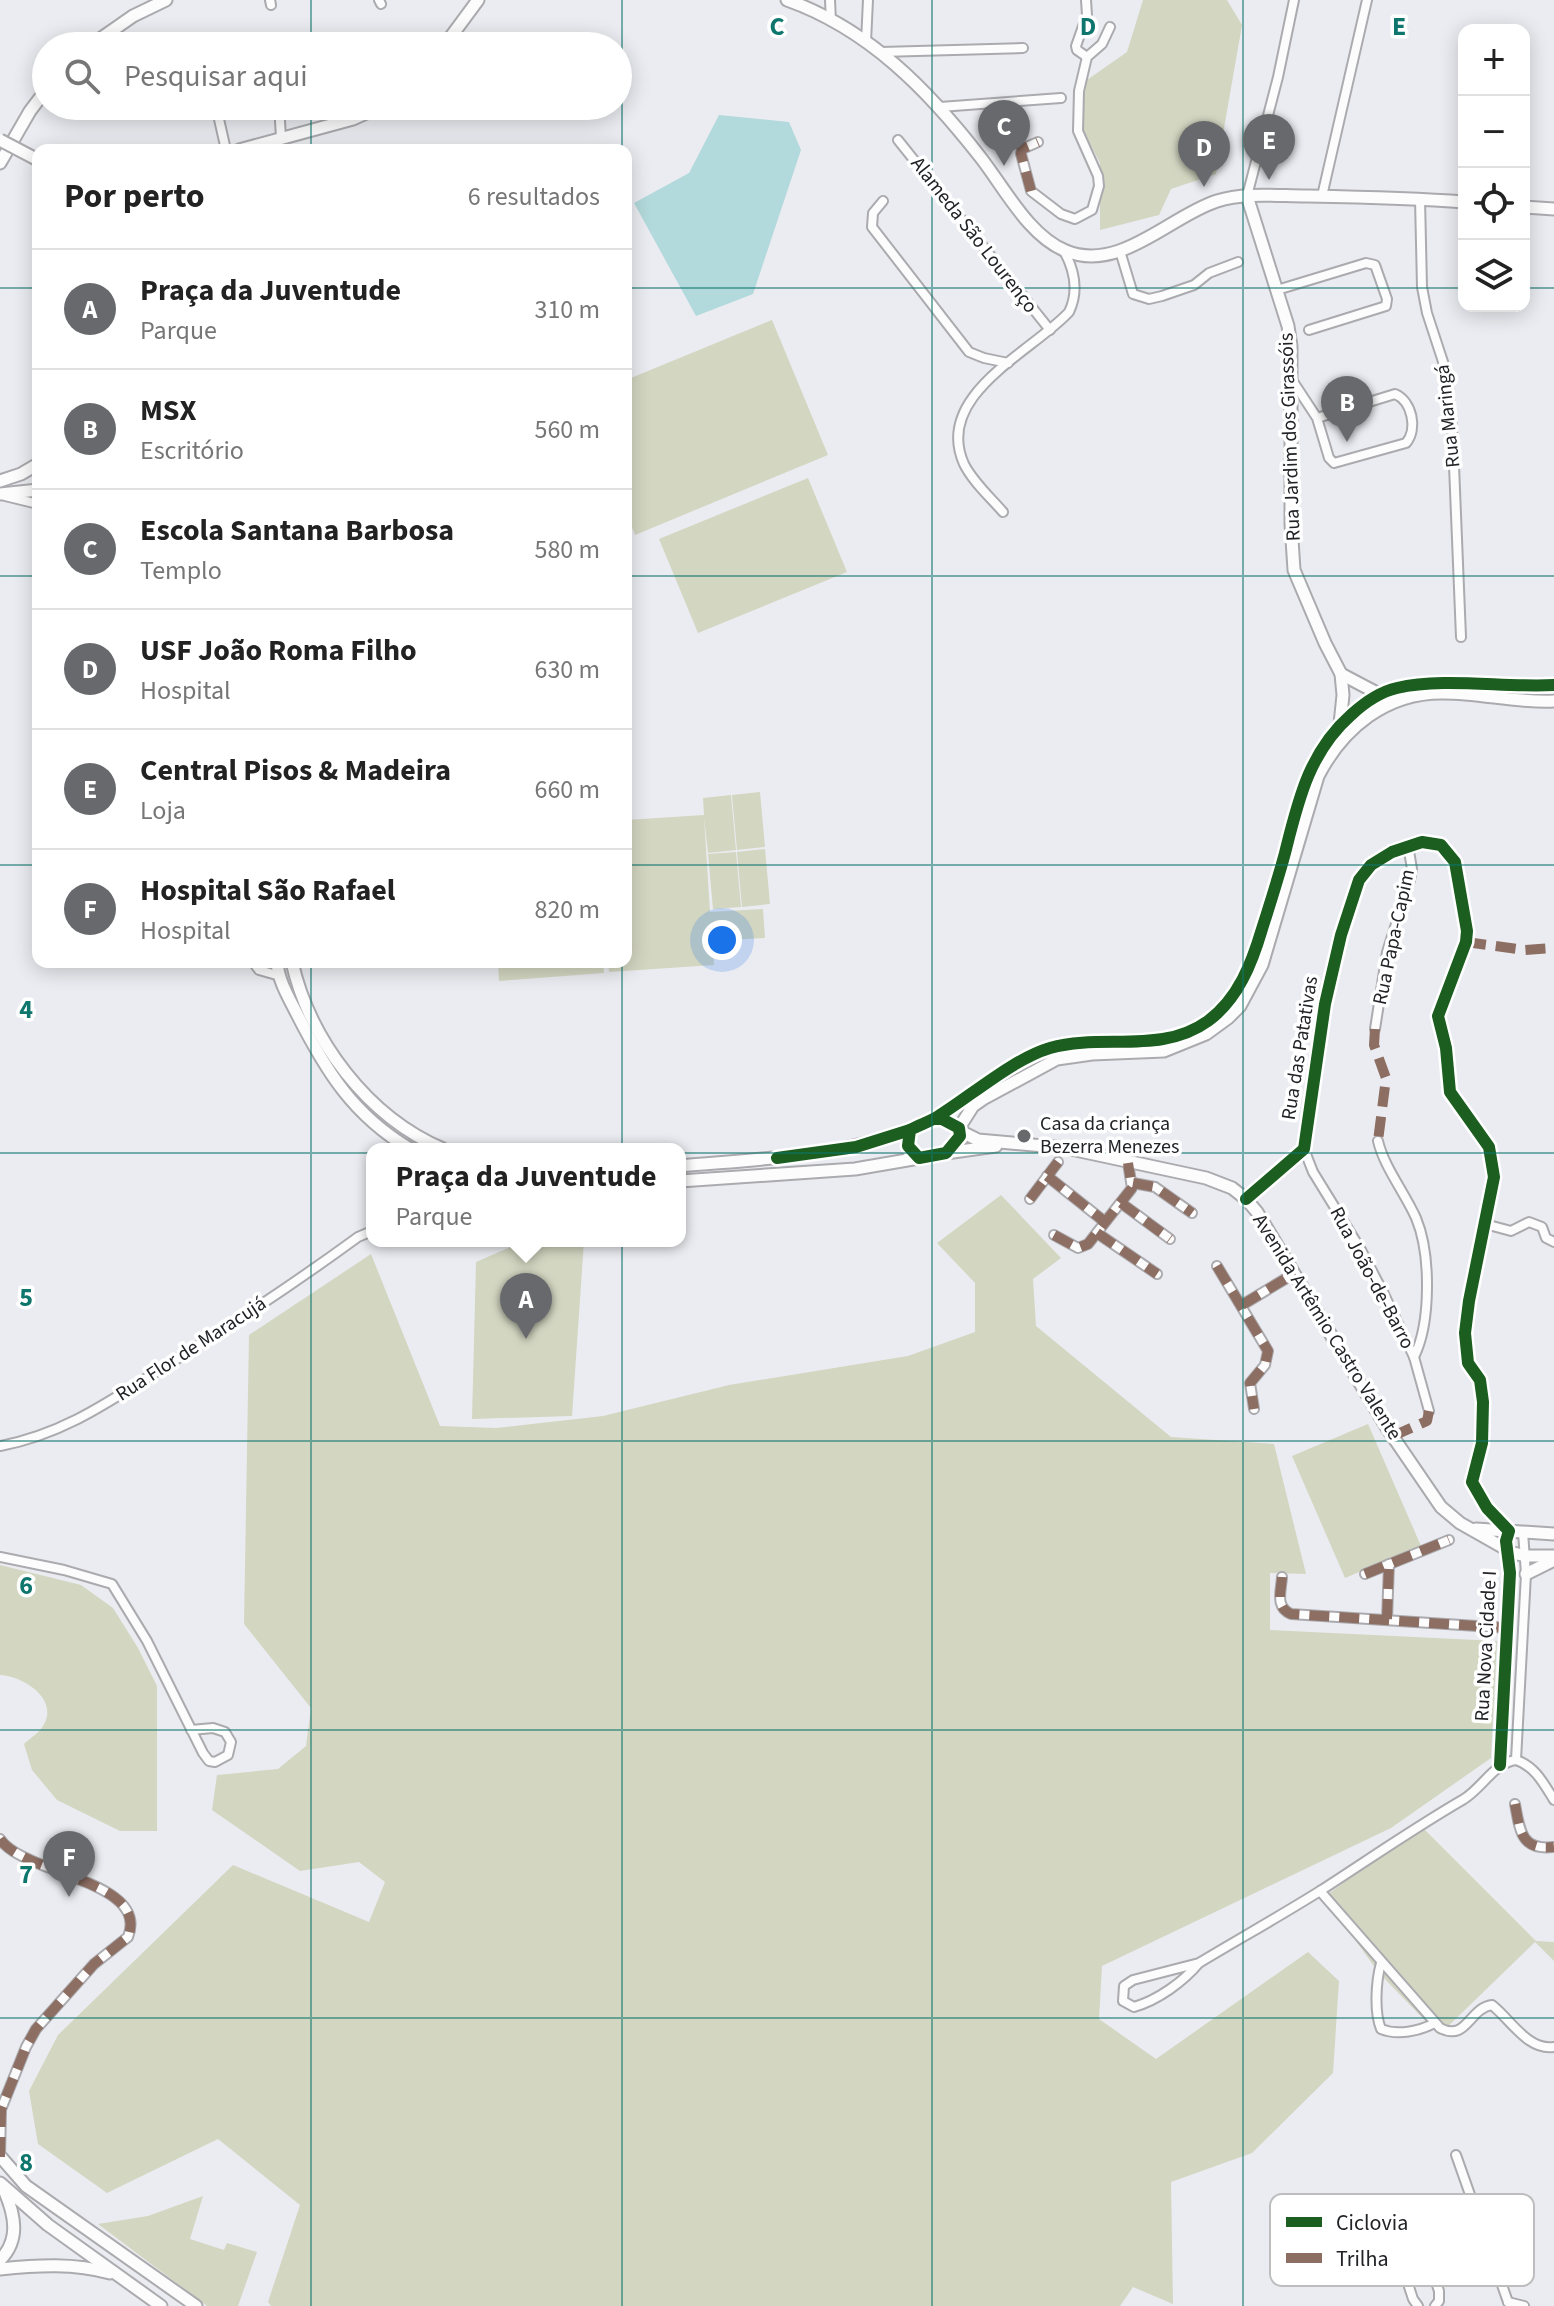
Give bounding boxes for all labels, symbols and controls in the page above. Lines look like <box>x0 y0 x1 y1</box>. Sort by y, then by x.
text: C <box>769 8 785 45</box>
text: D <box>1080 8 1096 45</box>
text: E <box>1392 8 1406 45</box>
map controls <box>1458 24 1530 312</box>
button: + <box>1458 24 1530 96</box>
search box <box>32 32 632 120</box>
icon: search <box>60 54 104 98</box>
text: Pesquisar aqui <box>124 55 308 98</box>
button: − <box>1458 96 1530 168</box>
pin: C <box>978 100 1030 166</box>
pin: E <box>1243 114 1295 180</box>
pin: D <box>1178 121 1230 187</box>
street label: Alameda São Lourenço <box>904 151 1044 319</box>
button: locate <box>1458 168 1530 240</box>
text: Por perto <box>64 172 205 221</box>
text: 6 resultados <box>468 178 600 215</box>
button: layers <box>1458 240 1530 312</box>
text: Praça da Juventude <box>140 269 401 312</box>
text: A <box>83 291 97 328</box>
text: 310 m <box>534 291 600 328</box>
text: Parque <box>140 312 217 349</box>
street label: Rua Jardim dos Girassóis <box>1272 332 1308 542</box>
street label: Rua Maringá <box>1429 363 1467 469</box>
pin: B <box>1321 376 1373 442</box>
text: MSX <box>140 389 197 432</box>
text: B <box>82 411 98 448</box>
text: 560 m <box>534 411 600 448</box>
text: Escritório <box>140 432 244 469</box>
text: Escola Santana Barbosa <box>140 509 454 552</box>
text: C <box>82 531 98 568</box>
text: 580 m <box>534 531 600 568</box>
text: Templo <box>140 552 222 589</box>
text: USF João Roma Filho <box>140 629 417 672</box>
text: D <box>82 651 98 688</box>
text: 630 m <box>534 651 600 688</box>
text: Hospital <box>140 672 231 709</box>
text: Central Pisos & Madeira <box>140 749 451 792</box>
text: E <box>83 771 97 808</box>
text: 660 m <box>534 771 600 808</box>
text: Loja <box>140 792 186 829</box>
street label: Rua Papa-Capim <box>1366 867 1422 1007</box>
text: Hospital São Rafael <box>140 869 395 912</box>
text: F <box>83 891 97 928</box>
text: 820 m <box>534 891 600 928</box>
text: Hospital <box>140 912 231 949</box>
your location <box>702 920 742 960</box>
street label: Rua das Patativas <box>1275 974 1325 1122</box>
text: 4 <box>19 991 33 1028</box>
place label: Casa da criança Bezerra Menezes <box>1040 1110 1179 1161</box>
marker: Casa da criança Bezerra Menezes <box>1015 1127 1033 1145</box>
popup <box>366 1143 686 1247</box>
text: Praça da Juventude <box>395 1155 657 1198</box>
text: Parque <box>395 1198 472 1235</box>
street label: Rua João-de-Barro <box>1323 1202 1421 1354</box>
street label: Avenida Artêmio Castro Valente <box>1246 1209 1408 1445</box>
pin: A <box>500 1273 552 1339</box>
text: 5 <box>19 1279 33 1316</box>
street label: Rua Flor de Maracujá <box>110 1290 272 1408</box>
text: 6 <box>19 1567 33 1604</box>
street label: Rua Nova Cidade I <box>1468 1570 1504 1722</box>
pin: F <box>43 1831 95 1897</box>
text: 7 <box>19 1856 33 1893</box>
text: 8 <box>19 2144 33 2181</box>
legend <box>1270 2194 1534 2286</box>
text: Ciclovia <box>1336 2207 1408 2239</box>
text: Trilha <box>1336 2243 1389 2275</box>

